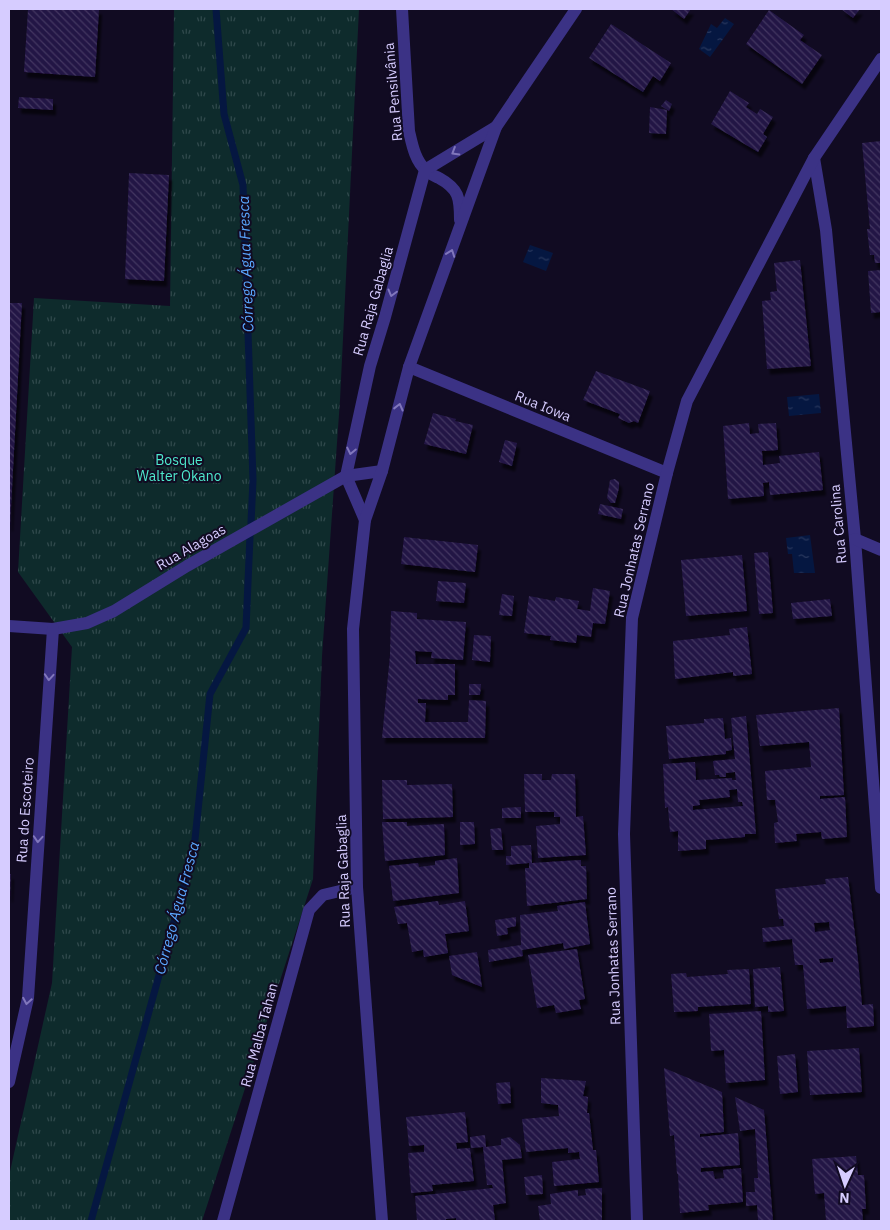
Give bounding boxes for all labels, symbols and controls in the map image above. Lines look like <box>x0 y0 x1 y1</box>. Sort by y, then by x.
street label: Rua Pensilvânia <box>380 42 406 142</box>
one-way arrow <box>451 146 460 155</box>
water label: Córrego Água Fresca <box>234 195 257 333</box>
street label: Rua Raja Gabaglia <box>349 244 397 358</box>
one-way arrow <box>445 249 455 258</box>
one-way arrow <box>387 289 397 297</box>
street label: Rua Iowa <box>512 387 574 426</box>
one-way arrow <box>393 403 403 411</box>
one-way arrow <box>346 446 357 455</box>
park label: Bosque Walter Okano <box>136 451 222 485</box>
street label: Rua Jonhatas Serrano <box>610 481 658 619</box>
street label: Rua Carolina <box>826 483 850 564</box>
street label: Rua Alagoas <box>153 520 229 574</box>
one-way arrow <box>44 673 55 681</box>
street label: Rua do Escoteiro <box>12 756 38 863</box>
street label: Rua Raja Gabaglia <box>332 814 354 928</box>
one-way arrow <box>33 836 44 844</box>
water label: Córrego Água Fresca <box>150 839 203 976</box>
street label: Rua Jonhatas Serrano <box>602 887 624 1025</box>
street label: Rua Malba Tahan <box>236 981 282 1089</box>
one-way arrow <box>22 997 32 1006</box>
north arrow <box>820 1160 870 1210</box>
text: N <box>839 1189 850 1207</box>

